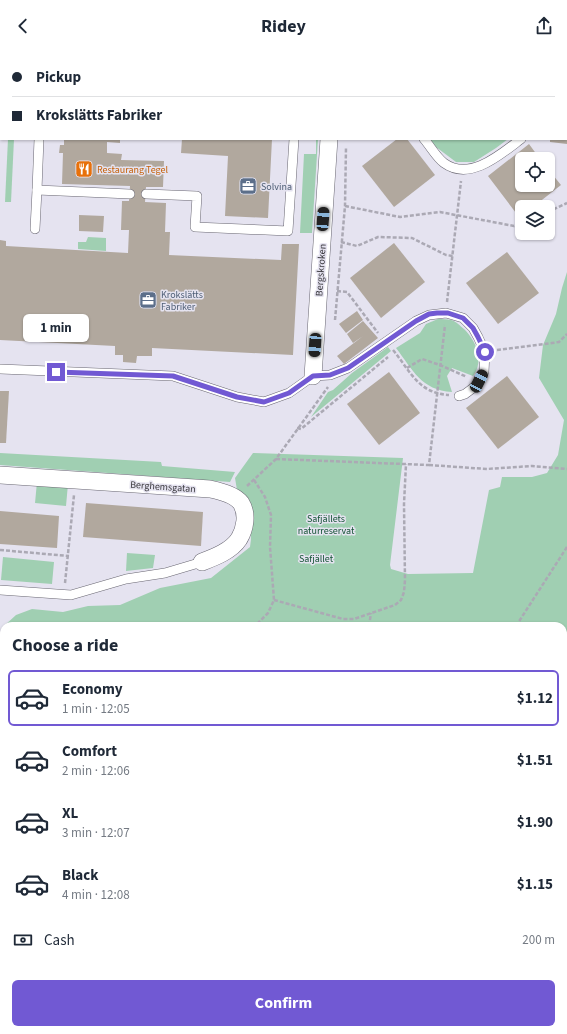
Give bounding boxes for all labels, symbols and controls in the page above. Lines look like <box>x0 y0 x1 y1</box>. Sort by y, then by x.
text: Ridey <box>261 14 306 39</box>
icon: back <box>12 15 34 37</box>
icon: share <box>533 15 555 37</box>
text: Pickup <box>36 67 81 88</box>
text: Krokslätts Fabriker <box>36 105 162 126</box>
map controls <box>515 152 555 240</box>
button: locate <box>515 152 555 192</box>
restaurant icon: Restaurang Tegel <box>74 159 94 179</box>
place label: Restaurang Tegel <box>97 163 168 177</box>
office icon: Solvina <box>238 176 258 196</box>
place label: Solvina <box>261 180 292 194</box>
button: layers <box>515 200 555 240</box>
car <box>316 207 330 231</box>
street label: Bergskroken <box>312 243 330 297</box>
place label: Krokslätts Fabriker <box>161 288 203 314</box>
office icon: Krokslätts Fabriker <box>138 290 158 310</box>
callout: 1 min <box>23 314 89 342</box>
text: 1 min <box>40 319 72 337</box>
car <box>308 333 322 357</box>
route start <box>476 343 494 361</box>
route end <box>47 363 65 381</box>
car <box>468 368 490 394</box>
street label: Berghemsgatan <box>130 478 196 496</box>
park label: Safjällets naturreservat <box>298 512 355 538</box>
park label: Safjället <box>299 552 334 566</box>
text: Choose a ride <box>12 633 118 658</box>
text: Economy <box>62 679 123 700</box>
icon: car <box>14 680 50 716</box>
text: $1.12 <box>517 688 553 709</box>
text: 1 min · 12:05 <box>62 700 130 718</box>
text: Comfort <box>62 741 117 762</box>
icon: car <box>14 742 50 778</box>
text: $1.51 <box>517 750 553 771</box>
text: 2 min · 12:06 <box>62 762 130 780</box>
text: XL <box>62 803 78 824</box>
icon: car <box>14 804 50 840</box>
text: $1.90 <box>517 812 553 833</box>
text: 3 min · 12:07 <box>62 824 130 842</box>
text: Black <box>62 865 99 886</box>
icon: car <box>14 866 50 902</box>
text: $1.15 <box>517 874 553 895</box>
text: 4 min · 12:08 <box>62 886 130 904</box>
icon: cash <box>12 929 34 951</box>
text: Cash <box>44 930 75 951</box>
text: 200 m <box>522 931 555 949</box>
button: Confirm <box>12 980 555 1026</box>

